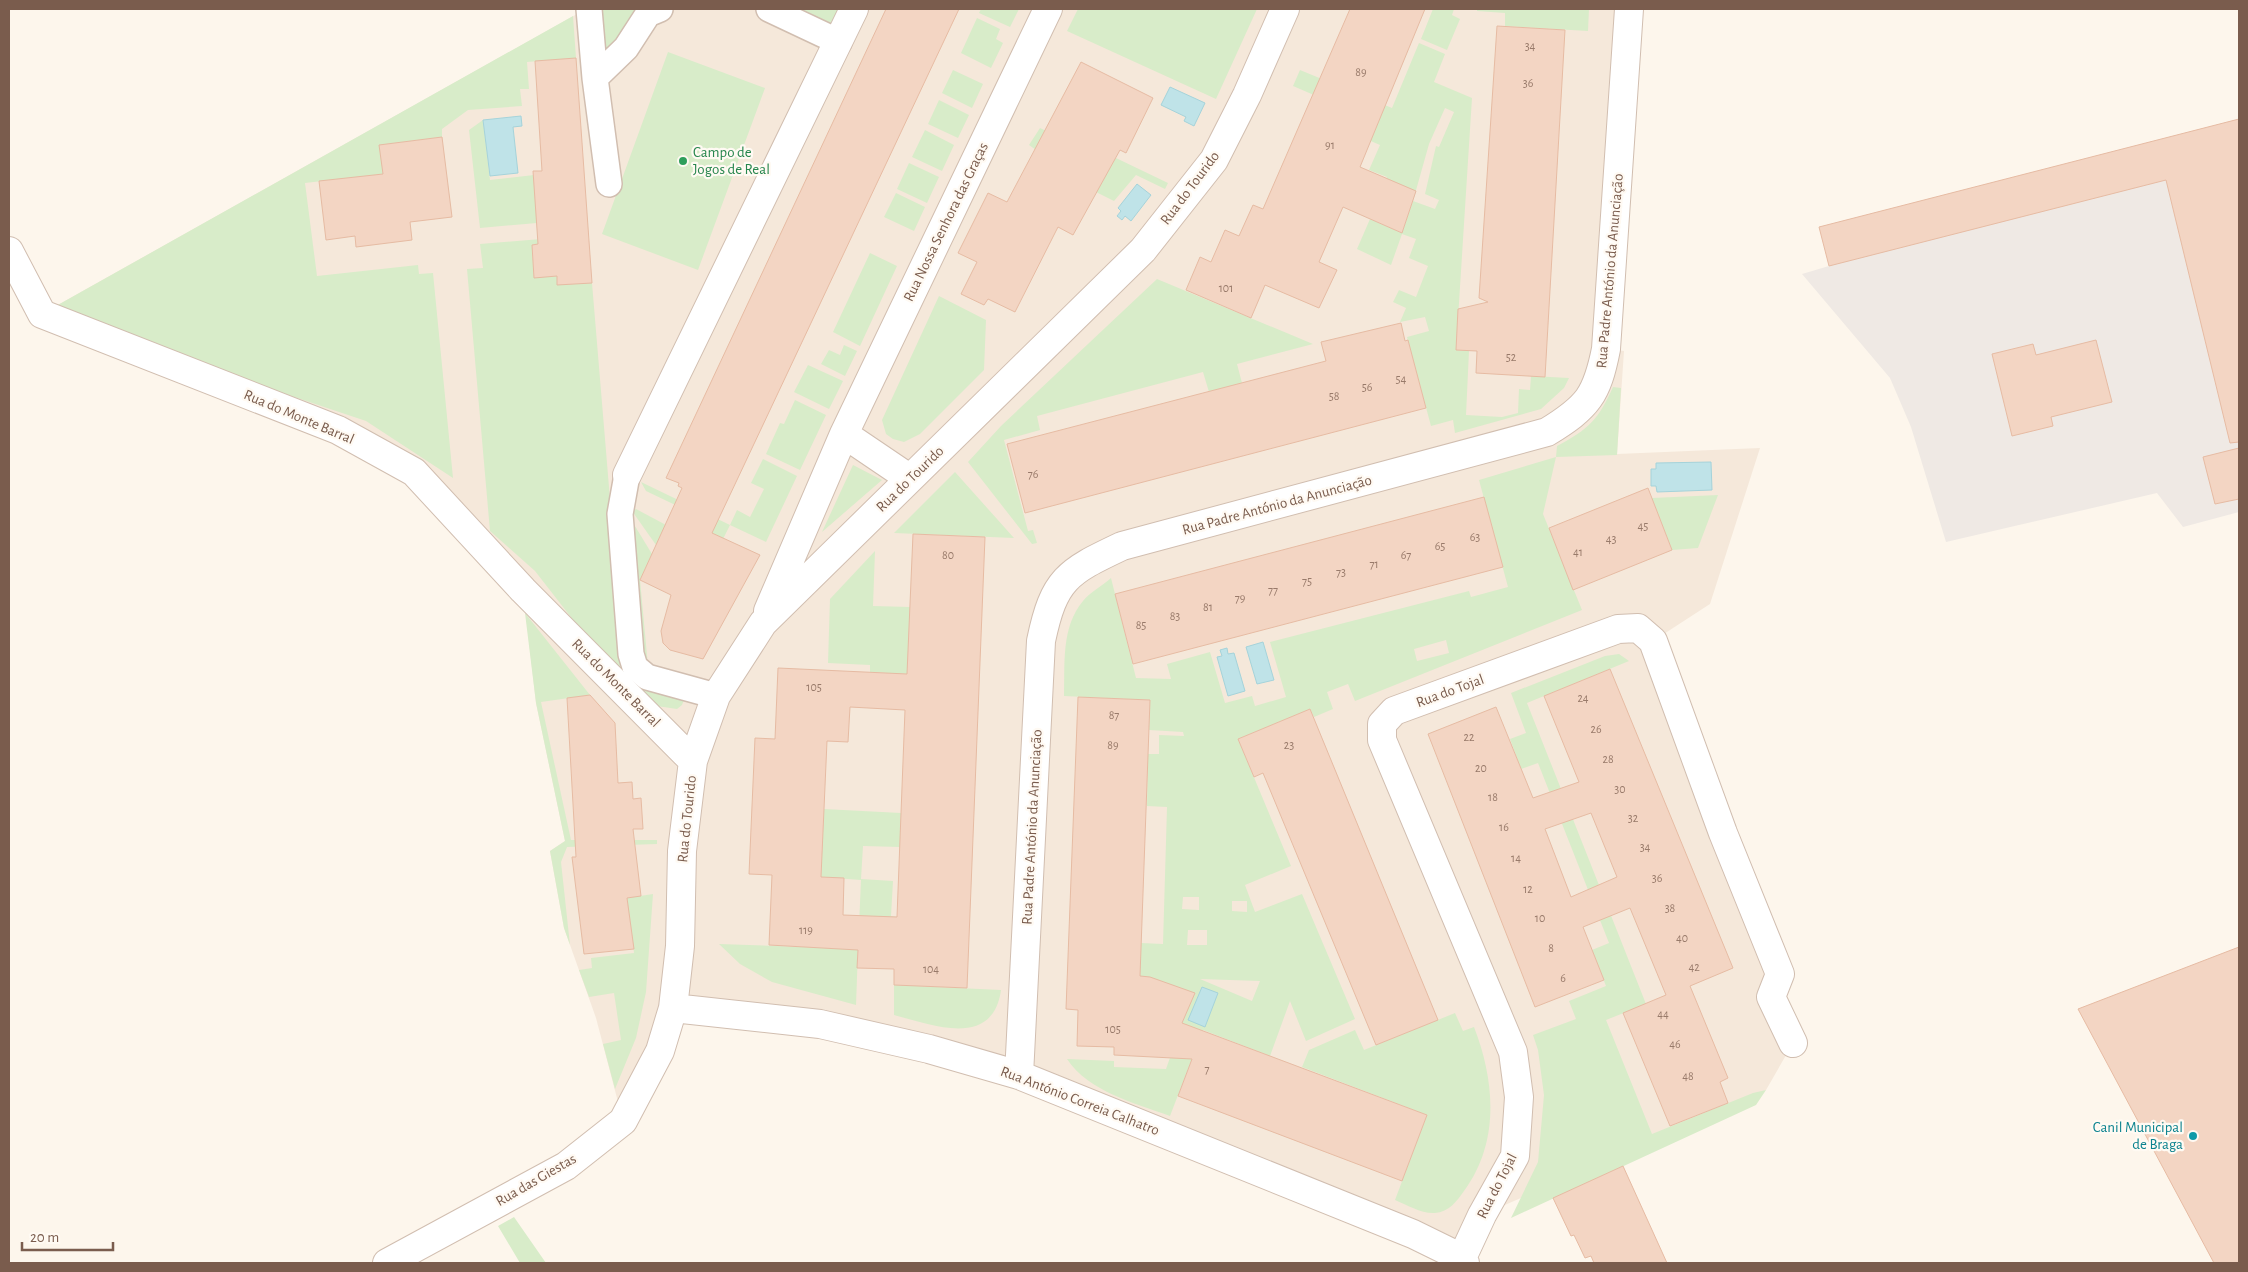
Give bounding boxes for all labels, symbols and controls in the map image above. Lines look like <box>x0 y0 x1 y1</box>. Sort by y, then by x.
house number: 34 <box>1525 40 1536 52</box>
house number: 89 <box>1355 66 1367 78</box>
house number: 36 <box>1523 77 1534 89</box>
house number: 91 <box>1325 139 1335 151</box>
street label: Rua Nossa Senhora das Graças <box>901 140 991 304</box>
place label: Campo de Jogos de Real <box>693 145 770 177</box>
street label: Rua do Tourido <box>1158 149 1222 227</box>
marker: Campo de Jogos de Real <box>677 155 689 167</box>
street label: Rua Padre António da Anunciação <box>1594 173 1626 369</box>
house number: 101 <box>1219 282 1233 294</box>
house number: 52 <box>1506 351 1517 363</box>
house number: 54 <box>1396 373 1407 385</box>
house number: 56 <box>1362 381 1373 393</box>
street label: Rua do Monte Barral <box>242 387 356 447</box>
house number: 58 <box>1329 390 1340 402</box>
street label: Rua do Tourido <box>873 443 947 515</box>
house number: 76 <box>1028 468 1039 480</box>
street label: Rua Padre António da Anunciação <box>1181 472 1373 538</box>
house number: 45 <box>1638 520 1648 532</box>
house number: 63 <box>1470 531 1480 543</box>
house number: 43 <box>1606 533 1616 545</box>
house number: 65 <box>1435 540 1445 552</box>
house number: 41 <box>1573 546 1583 558</box>
house number: 80 <box>942 549 954 561</box>
house number: 67 <box>1401 549 1411 561</box>
house number: 71 <box>1369 558 1379 570</box>
house number: 73 <box>1336 566 1346 578</box>
house number: 75 <box>1302 575 1312 587</box>
house number: 77 <box>1268 584 1278 596</box>
house number: 79 <box>1235 592 1246 604</box>
house number: 81 <box>1203 601 1213 613</box>
house number: 83 <box>1170 610 1180 622</box>
house number: 85 <box>1136 619 1146 631</box>
street label: Rua do Monte Barral <box>569 636 663 730</box>
street label: Rua do Tojal <box>1414 672 1486 710</box>
house number: 105 <box>806 681 822 693</box>
house number: 24 <box>1577 692 1589 704</box>
house number: 87 <box>1109 709 1119 721</box>
house number: 26 <box>1590 723 1602 735</box>
street label: Rua Padre António da Anunciação <box>1019 729 1045 925</box>
house number: 22 <box>1464 731 1475 743</box>
house number: 89 <box>1107 739 1119 751</box>
house number: 23 <box>1284 739 1294 751</box>
house number: 28 <box>1602 753 1614 765</box>
house number: 20 <box>1475 762 1487 774</box>
street label: Rua do Tourido <box>675 775 699 863</box>
house number: 30 <box>1614 783 1626 795</box>
house number: 18 <box>1488 791 1498 803</box>
house number: 32 <box>1628 812 1639 824</box>
house number: 16 <box>1499 821 1509 833</box>
house number: 34 <box>1640 841 1651 853</box>
house number: 14 <box>1511 852 1521 864</box>
house number: 36 <box>1652 872 1663 884</box>
house number: 12 <box>1523 883 1533 895</box>
house number: 38 <box>1665 902 1676 914</box>
house number: 10 <box>1535 912 1545 924</box>
house number: 119 <box>799 924 813 936</box>
house number: 40 <box>1676 932 1688 944</box>
house number: 8 <box>1548 942 1554 954</box>
house number: 42 <box>1688 961 1700 973</box>
house number: 104 <box>923 963 939 975</box>
house number: 6 <box>1560 972 1566 984</box>
house number: 44 <box>1657 1008 1669 1020</box>
house number: 105 <box>1105 1023 1121 1035</box>
house number: 46 <box>1669 1038 1681 1050</box>
house number: 7 <box>1204 1063 1210 1075</box>
street label: Rua António Correia Calhatro <box>999 1064 1161 1138</box>
house number: 48 <box>1682 1070 1694 1082</box>
place label: Canil Municipal de Braga <box>2093 1120 2183 1152</box>
marker: Canil Municipal de Braga <box>2187 1130 2199 1142</box>
street label: Rua das Giestas <box>493 1151 579 1209</box>
street label: Rua do Tojal <box>1474 1151 1520 1221</box>
scale bar <box>22 1220 114 1252</box>
text: 20 m <box>30 1230 59 1245</box>

